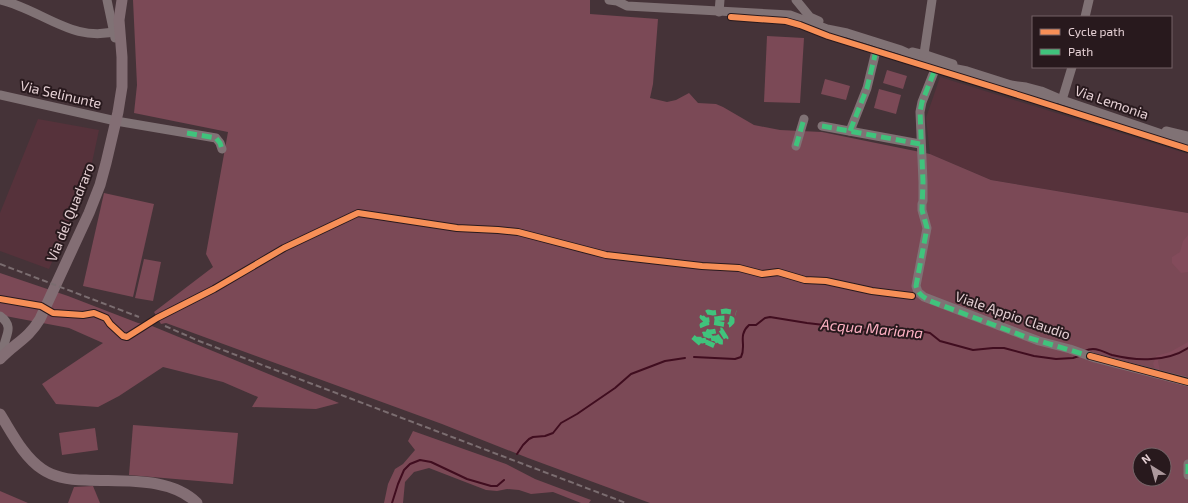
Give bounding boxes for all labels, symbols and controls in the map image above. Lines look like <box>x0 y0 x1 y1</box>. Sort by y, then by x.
legend <box>1032 16 1172 68</box>
text: Cycle path <box>1068 24 1125 38</box>
text: Path <box>1068 44 1093 58</box>
street label: Via Selinunte <box>19 76 103 112</box>
street label: Via Lemonia <box>1073 81 1151 123</box>
street label: Via del Quadraro <box>42 160 98 264</box>
street label: Viale Appio Claudio <box>953 287 1073 343</box>
water label: Acqua Mariana <box>819 314 924 341</box>
north arrow <box>1132 447 1172 487</box>
text: N <box>1139 451 1153 466</box>

